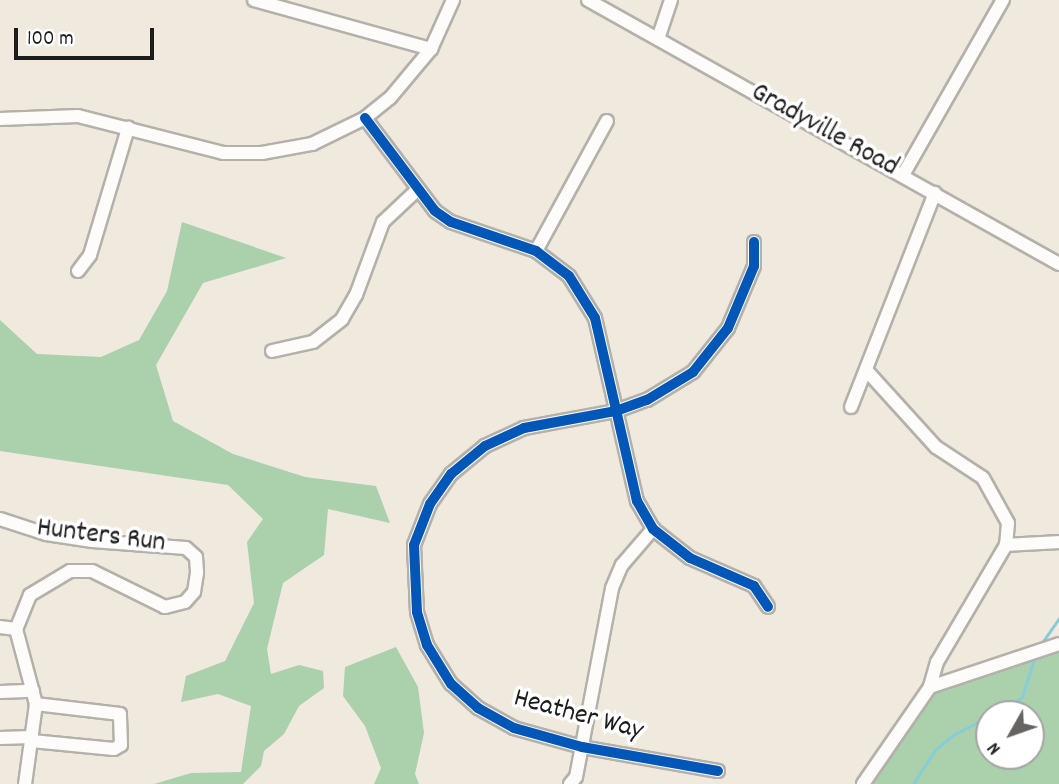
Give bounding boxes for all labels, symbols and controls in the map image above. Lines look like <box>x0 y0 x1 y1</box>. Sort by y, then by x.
scale bar <box>18 14 158 58</box>
text: 100 m <box>27 25 74 55</box>
street label: Gradyville Road <box>744 77 904 185</box>
street label: Hunters Run <box>35 512 167 562</box>
street label: Heather Way <box>510 683 646 749</box>
north arrow <box>975 700 1045 770</box>
text: N <box>982 735 1008 760</box>

